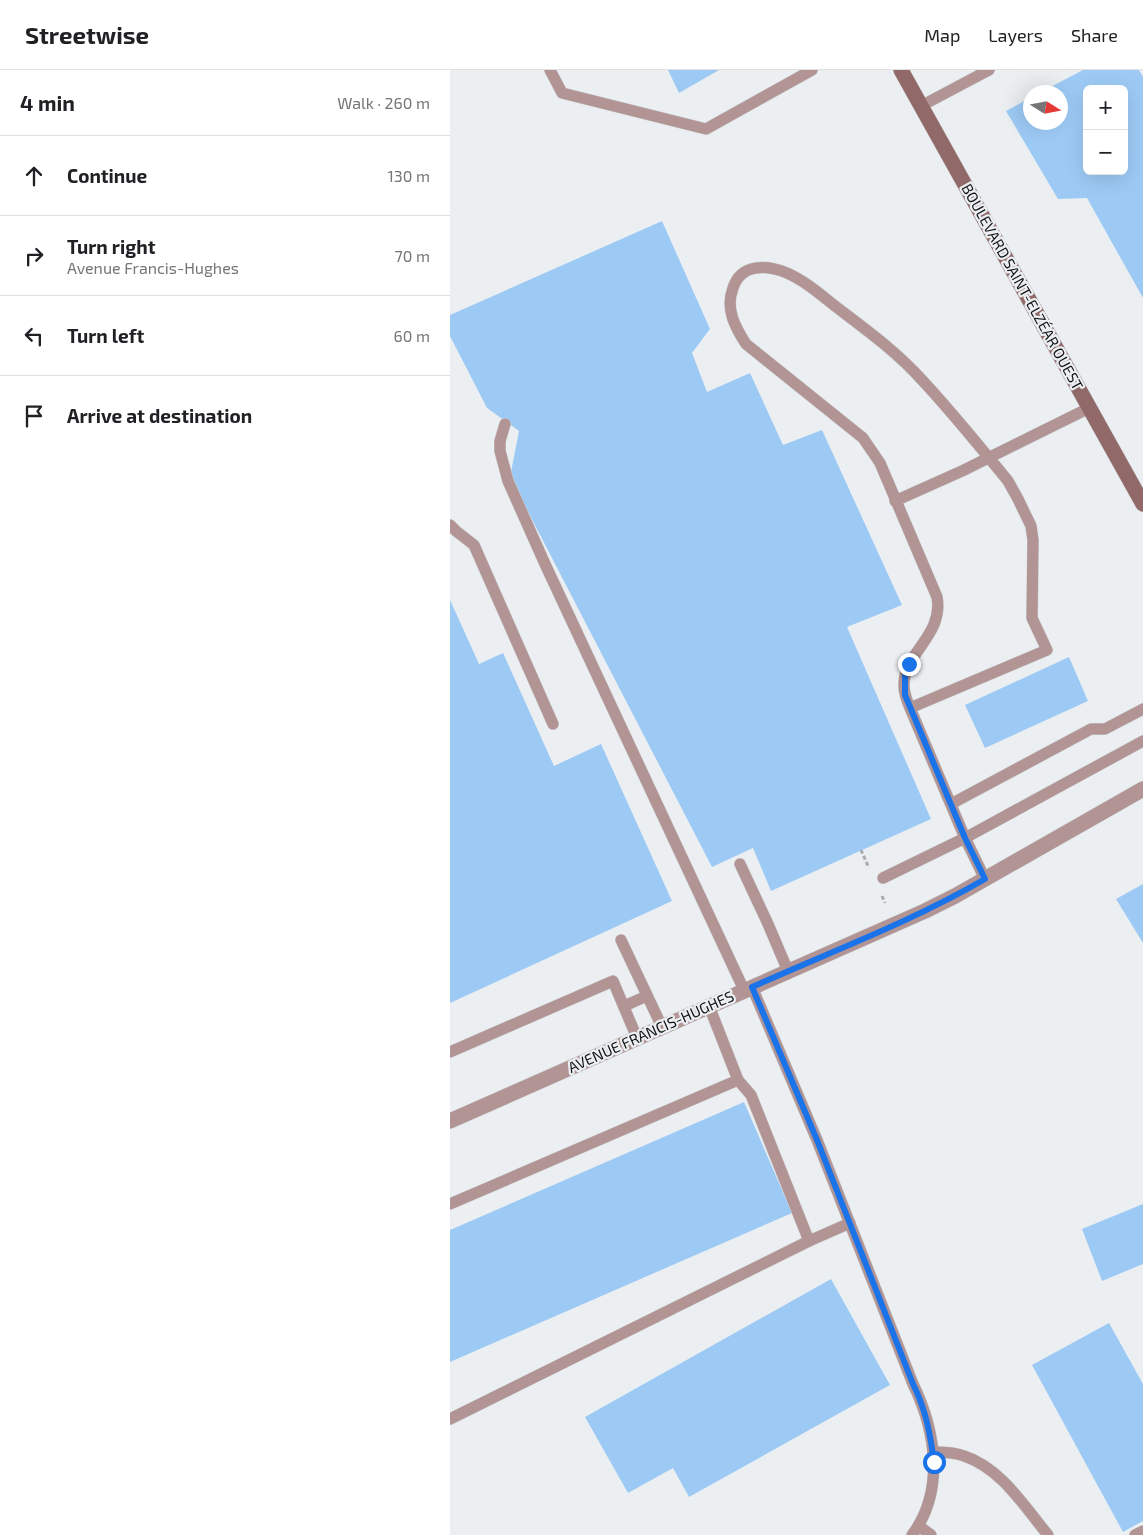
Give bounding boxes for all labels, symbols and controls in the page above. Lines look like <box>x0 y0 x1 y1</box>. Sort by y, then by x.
text: Streetwise <box>25 20 149 49</box>
text: Map <box>924 24 960 46</box>
text: Layers <box>988 24 1043 46</box>
text: Share <box>1071 24 1118 46</box>
north arrow <box>1023 85 1068 130</box>
map controls <box>1083 85 1128 175</box>
button: + <box>1083 85 1128 130</box>
text: 4 min <box>20 90 75 115</box>
text: Walk · 260 m <box>337 93 430 112</box>
button: − <box>1083 130 1128 175</box>
icon: ahead <box>20 162 48 190</box>
text: Continue <box>67 164 147 187</box>
text: 130 m <box>388 166 430 185</box>
street label: BOULEVARD SAINT-ELZÉAR OUEST <box>958 180 1087 393</box>
text: Turn right <box>67 235 155 258</box>
icon: right <box>20 242 48 270</box>
text: 70 m <box>395 246 430 265</box>
text: Avenue Francis-Hughes <box>67 258 239 277</box>
icon: left <box>20 322 48 350</box>
text: Turn left <box>67 324 144 347</box>
text: 60 m <box>394 326 430 345</box>
icon: arrive <box>20 402 48 430</box>
text: Arrive at destination <box>67 404 252 427</box>
route end <box>898 653 921 676</box>
street label: AVENUE FRANCIS-HUGHES <box>565 986 736 1076</box>
route start <box>923 1451 946 1474</box>

